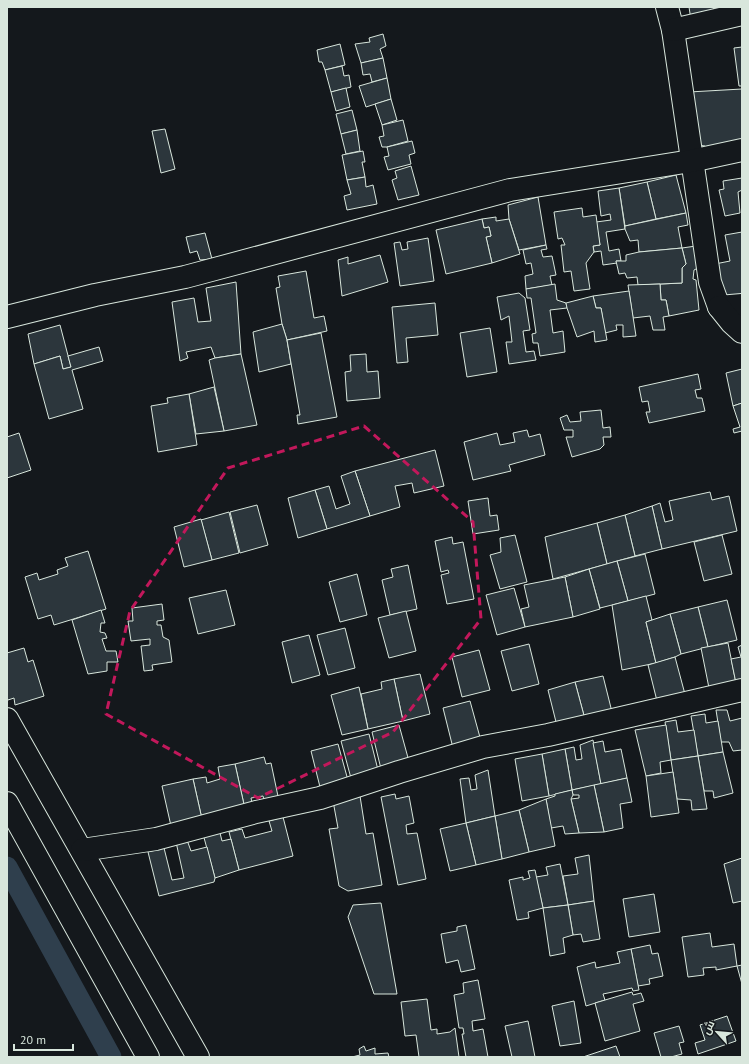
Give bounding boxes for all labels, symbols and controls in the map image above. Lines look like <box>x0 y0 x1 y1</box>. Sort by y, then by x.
north arrow <box>697 1012 737 1052</box>
text: ش <box>699 1018 718 1037</box>
scale bar <box>14 1026 73 1052</box>
text: 20 m <box>20 1032 46 1047</box>

